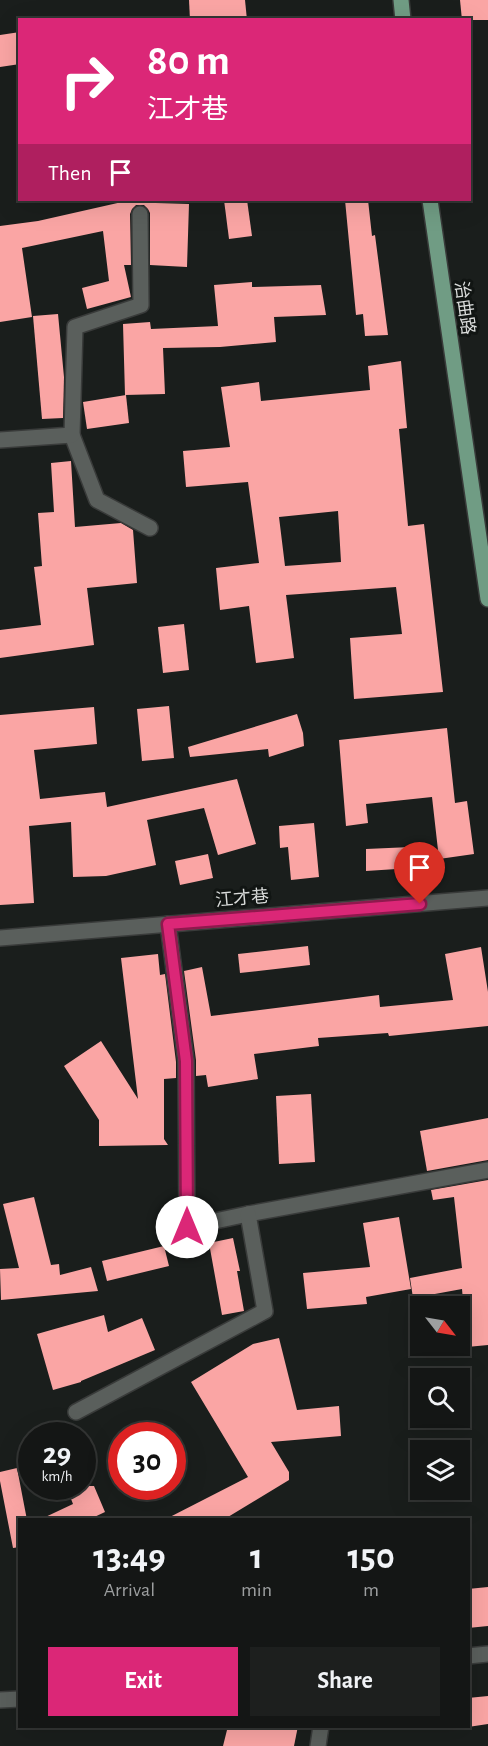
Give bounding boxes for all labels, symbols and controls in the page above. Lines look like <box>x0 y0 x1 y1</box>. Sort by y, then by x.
text: 80 m <box>147 40 230 82</box>
icon: right <box>48 42 126 120</box>
text: 江才巷 <box>147 96 228 123</box>
icon: arrive <box>104 156 137 189</box>
text: Then <box>48 162 92 184</box>
street label: 治曲路 <box>451 280 479 336</box>
pin <box>394 842 445 904</box>
icon: arrive <box>403 851 436 884</box>
street label: 江才巷 <box>214 886 270 910</box>
position arrow <box>155 1195 219 1259</box>
north arrow <box>410 1296 470 1356</box>
map controls <box>410 1296 470 1500</box>
button: search <box>410 1368 470 1428</box>
speed limit sign: 30 <box>108 1422 186 1500</box>
text: 29 <box>43 1439 71 1469</box>
button: layers <box>410 1440 470 1500</box>
text: km/h <box>42 1469 72 1484</box>
text: 13:49 <box>93 1539 166 1575</box>
text: 1 <box>250 1539 263 1575</box>
text: 150 <box>347 1539 395 1575</box>
text: Arrival <box>104 1580 155 1600</box>
text: min <box>241 1580 272 1600</box>
text: m <box>363 1580 379 1600</box>
button: Exit <box>48 1647 238 1716</box>
button: Share <box>250 1647 440 1716</box>

